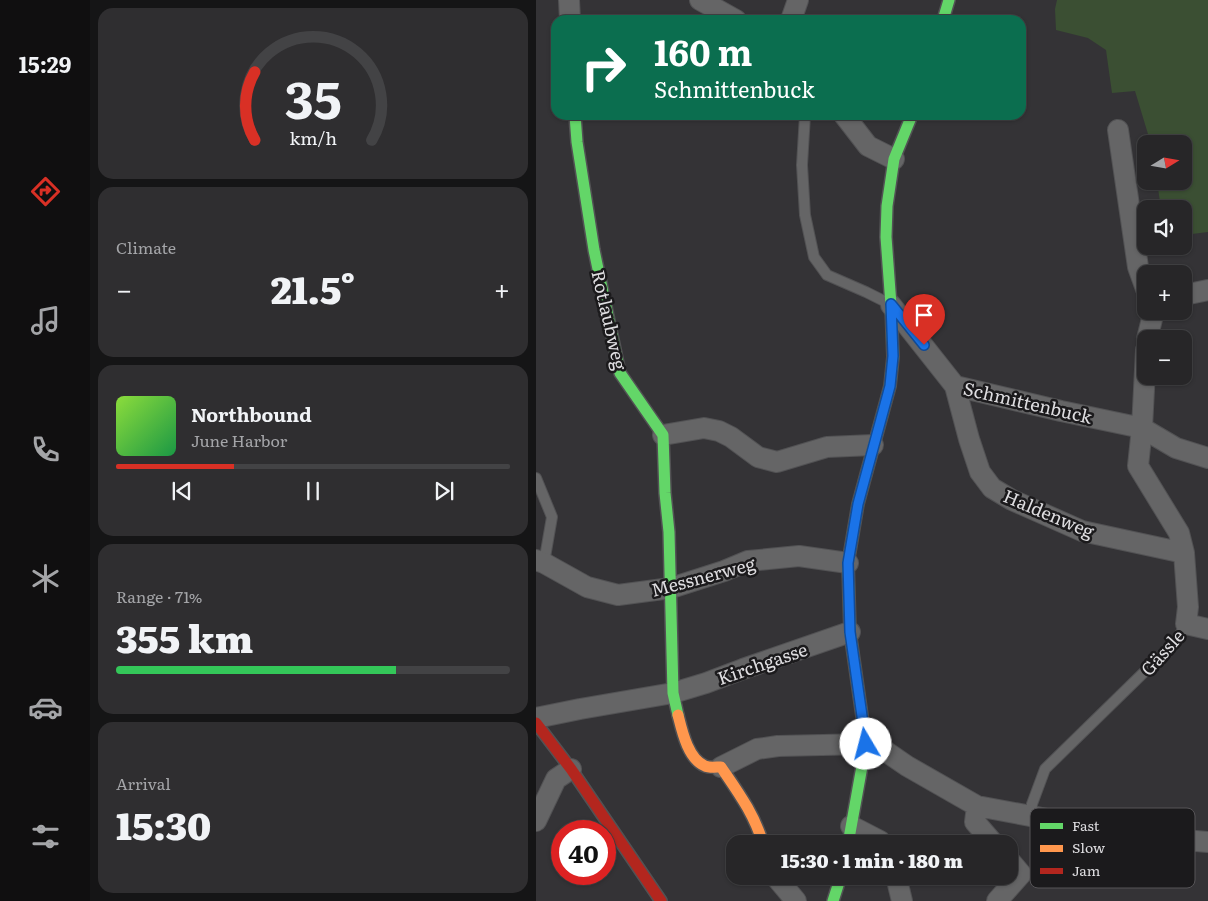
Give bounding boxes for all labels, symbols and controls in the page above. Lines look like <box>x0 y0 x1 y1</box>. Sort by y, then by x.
text: 160 m <box>654 25 752 77</box>
icon: right <box>571 35 636 100</box>
text: 15:29 <box>19 47 71 80</box>
text: 35 <box>284 58 342 135</box>
text: Schmittenbuck <box>654 72 815 105</box>
text: km/h <box>289 124 337 151</box>
north arrow <box>1137 135 1192 190</box>
map controls <box>1137 135 1192 385</box>
icon: directions <box>28 174 63 209</box>
button: sound <box>1137 200 1192 255</box>
text: Climate <box>116 235 176 259</box>
text: 21.5° <box>271 259 355 316</box>
button: + <box>1137 265 1192 320</box>
text: − <box>116 267 132 309</box>
text: + <box>494 267 510 309</box>
street label: Rotlaubweg <box>585 267 635 374</box>
pin <box>903 294 945 345</box>
icon: arrive <box>910 301 938 329</box>
icon: music <box>28 303 63 338</box>
button: − <box>1137 330 1192 385</box>
street label: Schmittenbuck <box>961 374 1096 430</box>
text: Northbound <box>191 400 312 428</box>
text: June Harbor <box>191 428 287 452</box>
icon: phone <box>28 432 63 467</box>
icon: previous <box>168 477 196 505</box>
icon: pause <box>299 477 327 505</box>
icon: next <box>430 477 458 505</box>
street label: Haldenweg <box>999 482 1100 545</box>
street label: Messnerweg <box>648 549 759 603</box>
icon: climate <box>28 561 63 596</box>
text: Range · 71% <box>116 584 202 608</box>
text: 355 km <box>116 608 253 665</box>
street label: Gässle <box>1134 623 1190 681</box>
street label: Kirchgasse <box>713 635 811 691</box>
icon: car <box>28 690 63 725</box>
position arrow <box>839 717 891 769</box>
text: Arrival <box>116 771 171 795</box>
text: 15:30 <box>116 795 211 852</box>
legend <box>1030 808 1195 888</box>
text: Fast <box>1072 815 1100 835</box>
icon: filters <box>28 819 63 854</box>
speed limit sign: 40 <box>551 820 616 885</box>
text: Slow <box>1072 837 1105 857</box>
text: 15:30 · 1 min · 180 m <box>781 846 963 874</box>
text: Jam <box>1072 860 1101 880</box>

